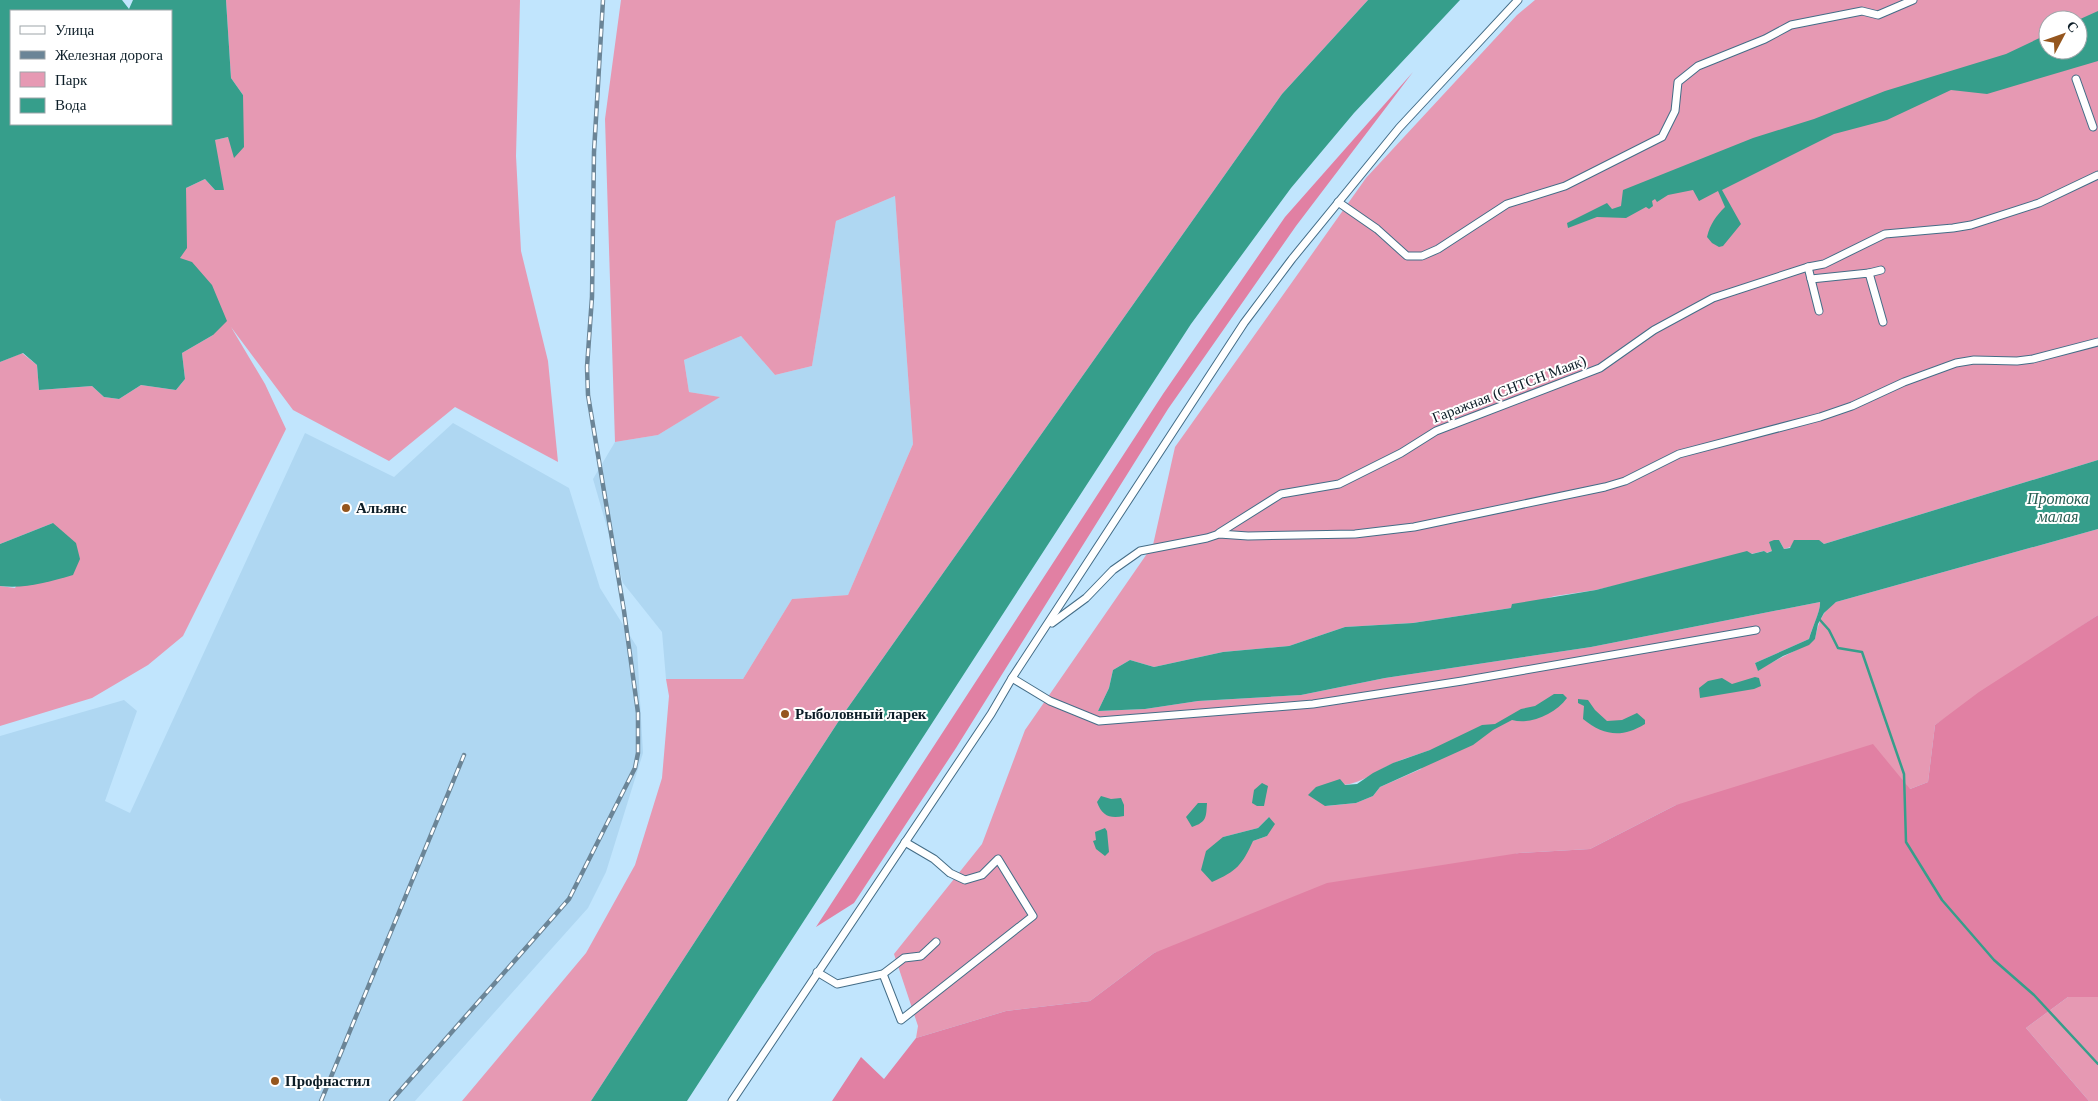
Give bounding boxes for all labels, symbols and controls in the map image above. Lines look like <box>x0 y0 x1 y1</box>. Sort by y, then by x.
legend <box>10 10 172 125</box>
north arrow <box>2038 10 2088 60</box>
text: С <box>2063 18 2081 36</box>
text: Улица <box>55 22 94 38</box>
text: Железная дорога <box>55 47 163 63</box>
text: Парк <box>55 72 88 88</box>
text: Вода <box>55 97 87 113</box>
street label: Гаражная (СНТСН Маяк) <box>1430 352 1589 427</box>
water label: Протока малая <box>2026 490 2089 525</box>
place label: Альянс <box>356 500 407 516</box>
marker: Альянс <box>340 502 352 514</box>
place label: Рыболовный ларек <box>795 706 927 722</box>
marker: Рыболовный ларек <box>779 708 791 720</box>
place label: Профнастил <box>285 1073 371 1089</box>
marker: Профнастил <box>269 1075 281 1087</box>

